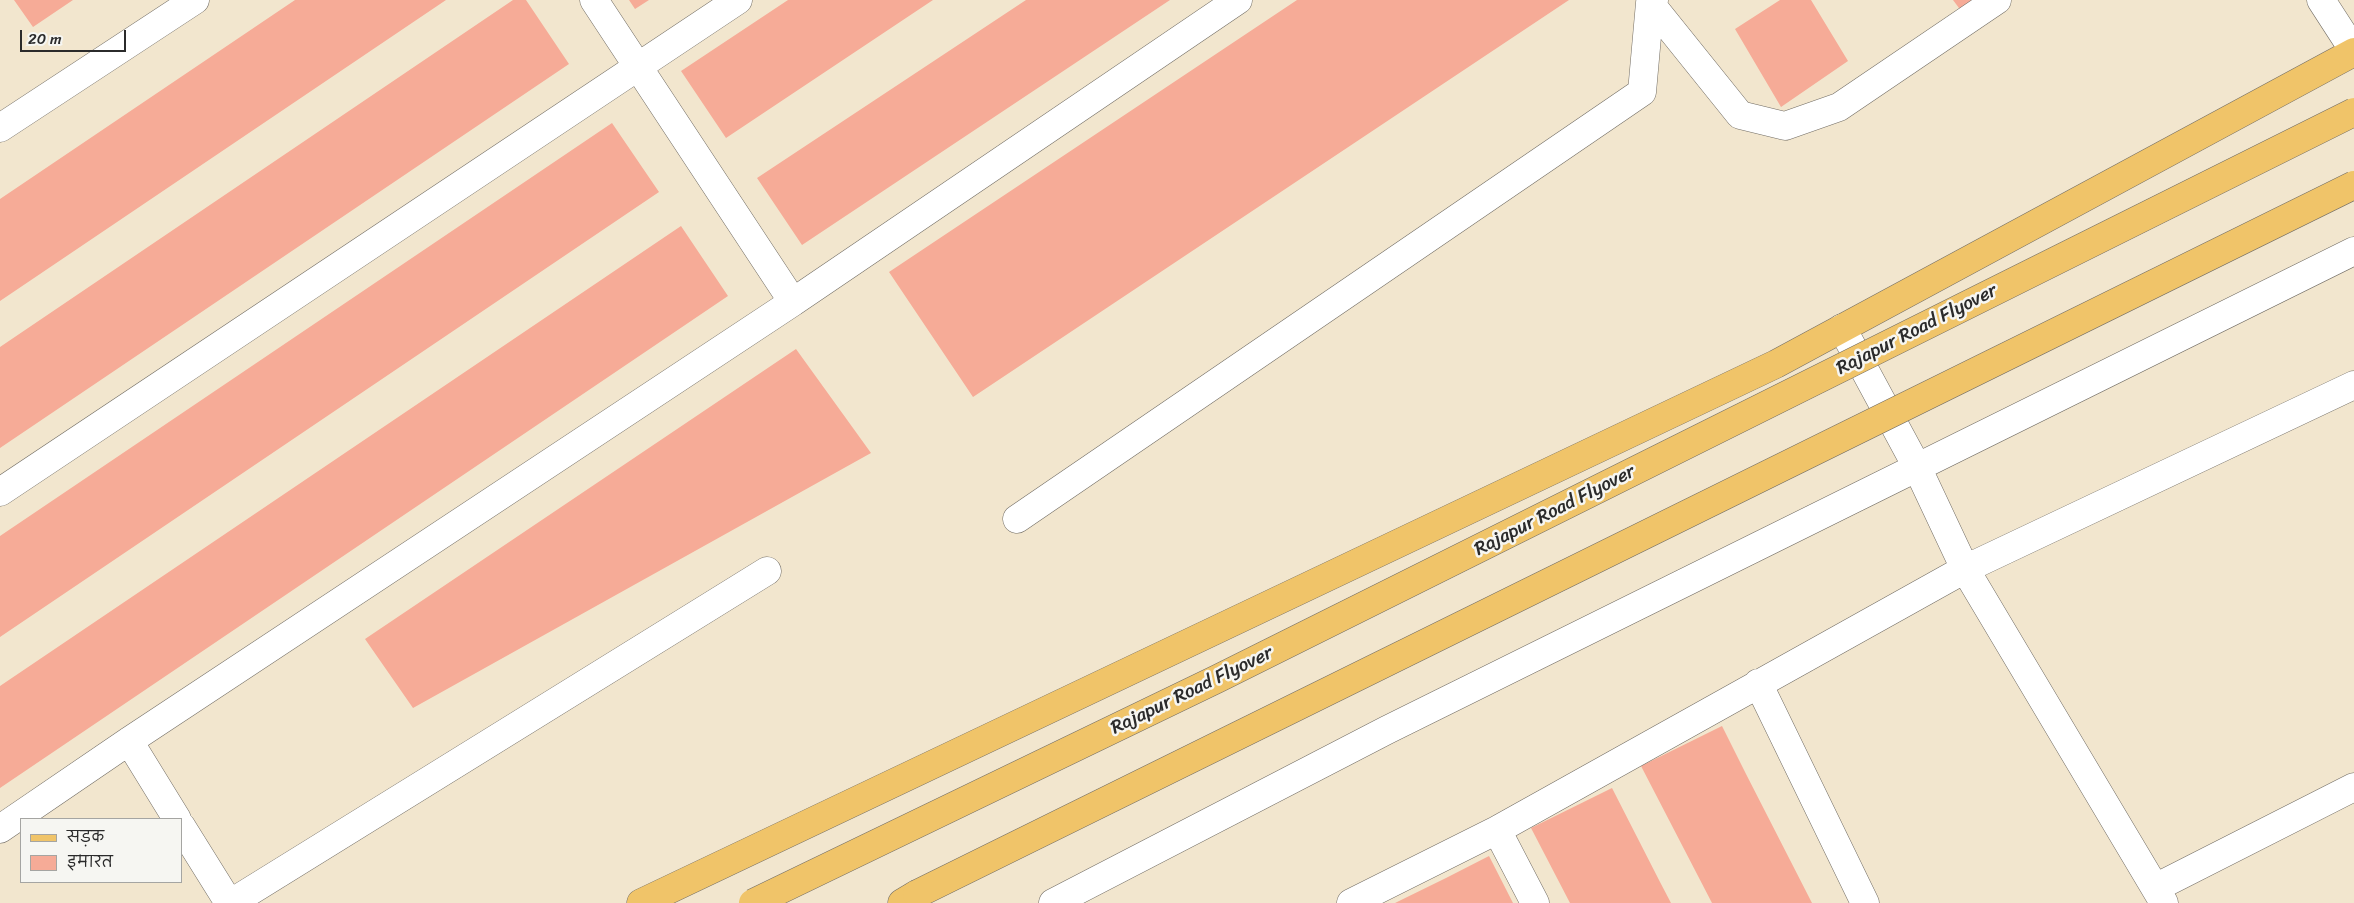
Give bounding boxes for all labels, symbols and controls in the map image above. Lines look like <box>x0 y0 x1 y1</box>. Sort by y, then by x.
scale bar <box>22 20 129 52</box>
text: 20 m <box>28 26 62 52</box>
street label: Rajapur Road Flyover <box>1833 280 2001 380</box>
street label: Rajapur Road Flyover <box>1471 461 1639 561</box>
street label: Rajapur Road Flyover <box>1107 642 1277 740</box>
legend <box>20 818 182 883</box>
text: सड़क <box>67 824 104 850</box>
text: इमारत <box>67 849 113 875</box>

